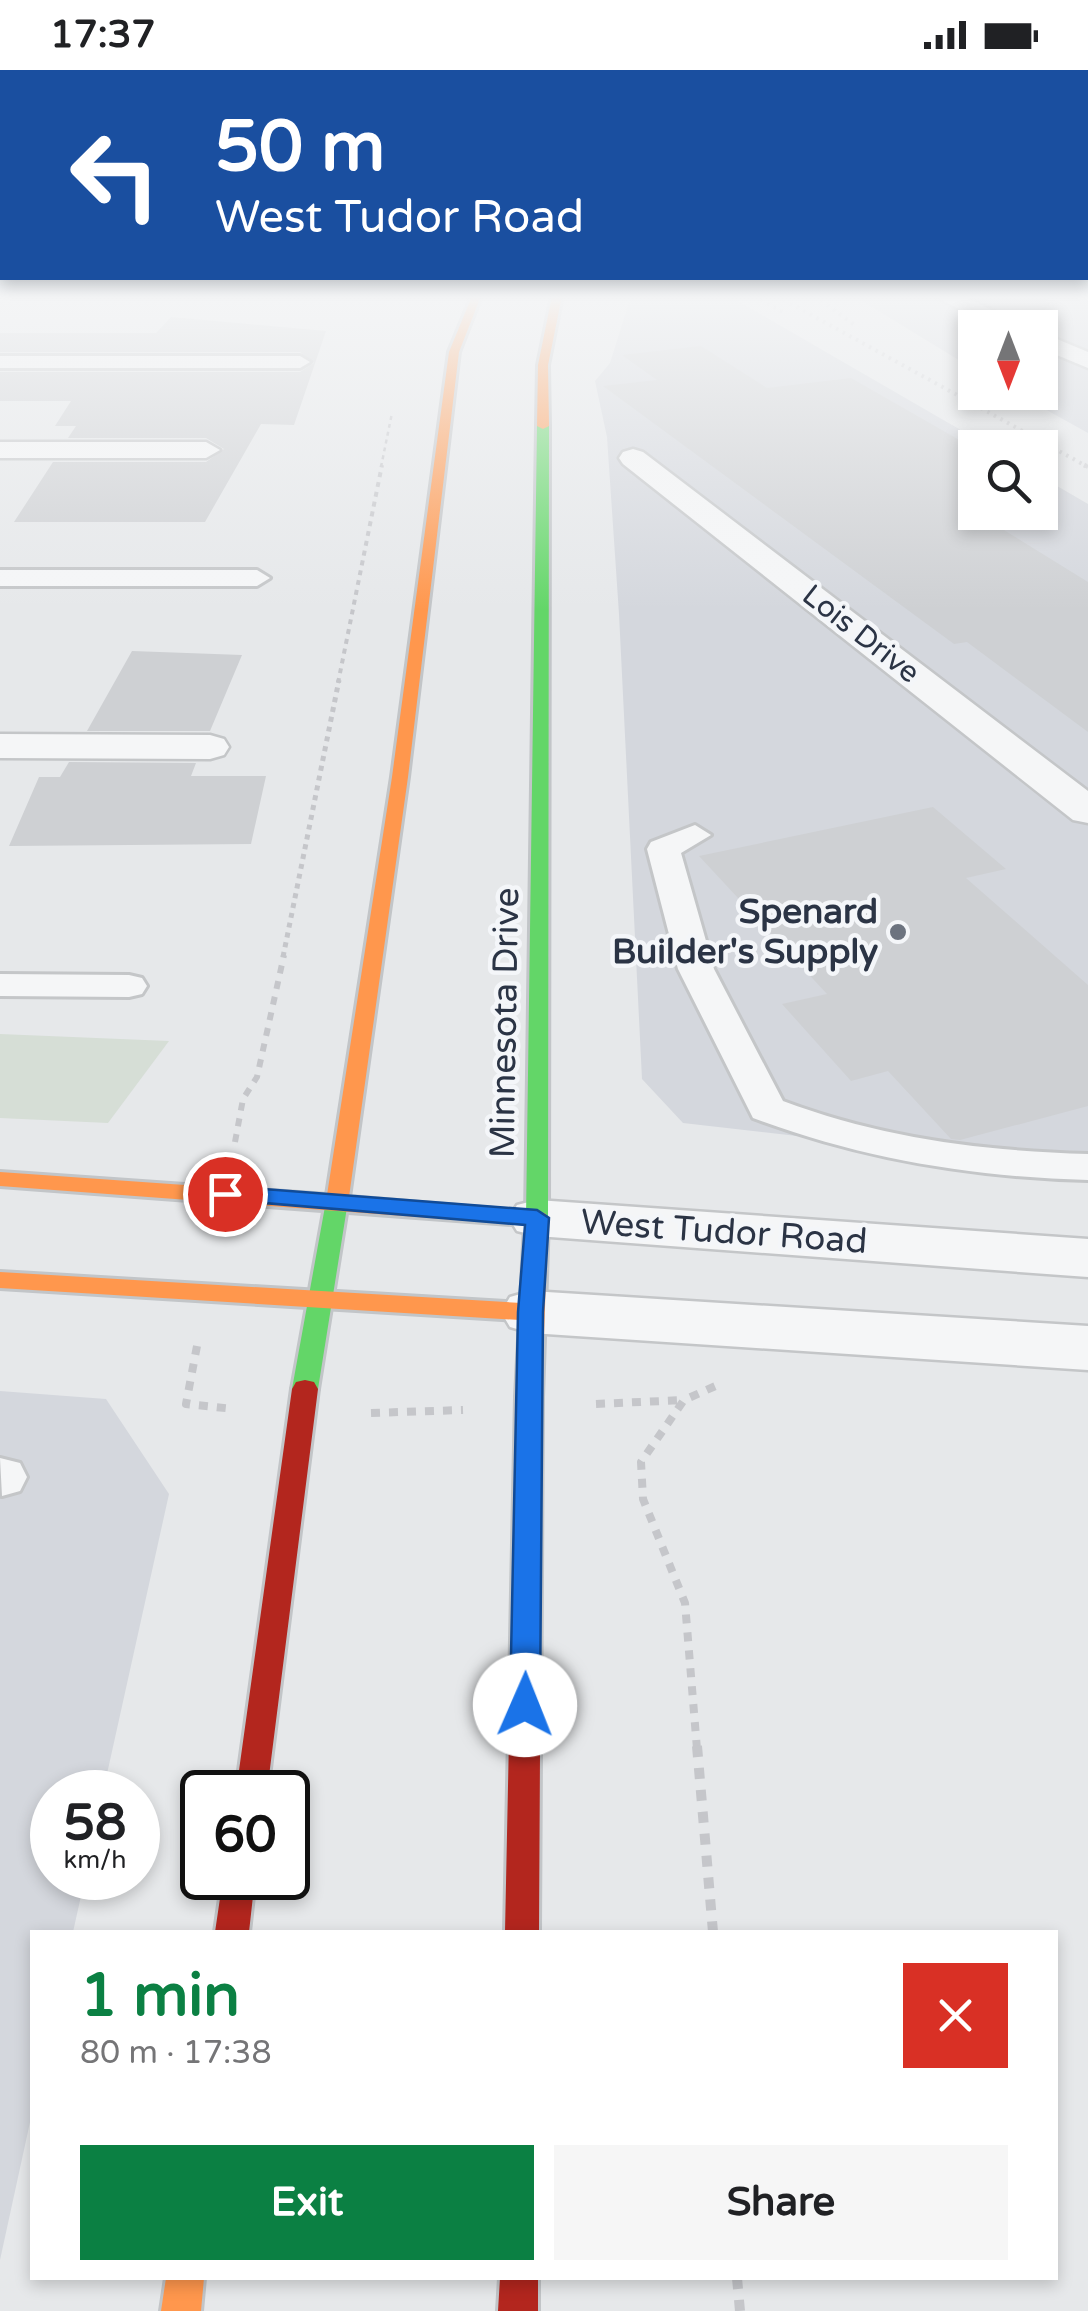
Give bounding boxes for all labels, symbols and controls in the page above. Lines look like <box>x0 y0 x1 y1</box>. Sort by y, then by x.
text: 17:37 <box>50 12 155 58</box>
text: 50 m <box>215 106 385 190</box>
icon: left <box>50 110 180 240</box>
text: West Tudor Road <box>215 191 584 245</box>
north arrow <box>958 310 1058 410</box>
map controls <box>958 310 1058 530</box>
button: search <box>958 430 1058 530</box>
street label: Lois Drive <box>795 577 927 691</box>
street label: Minnesota Drive <box>482 887 528 1159</box>
place label: Spenard Builder's Supply <box>612 891 878 973</box>
marker: Spenard Builder's Supply <box>887 921 909 943</box>
pin <box>183 1152 268 1237</box>
icon: arrive <box>198 1167 253 1222</box>
street label: West Tudor Road <box>579 1201 869 1263</box>
position arrow <box>473 1653 577 1757</box>
speed limit sign: 60 <box>180 1770 310 1900</box>
text: 58 <box>64 1793 126 1853</box>
text: km/h <box>64 1845 126 1875</box>
text: 1 min <box>80 1960 240 2032</box>
button: close <box>903 1963 1008 2068</box>
text: 80 m · 17:38 <box>80 2034 272 2072</box>
button: Exit <box>80 2145 534 2260</box>
button: Share <box>554 2145 1008 2260</box>

